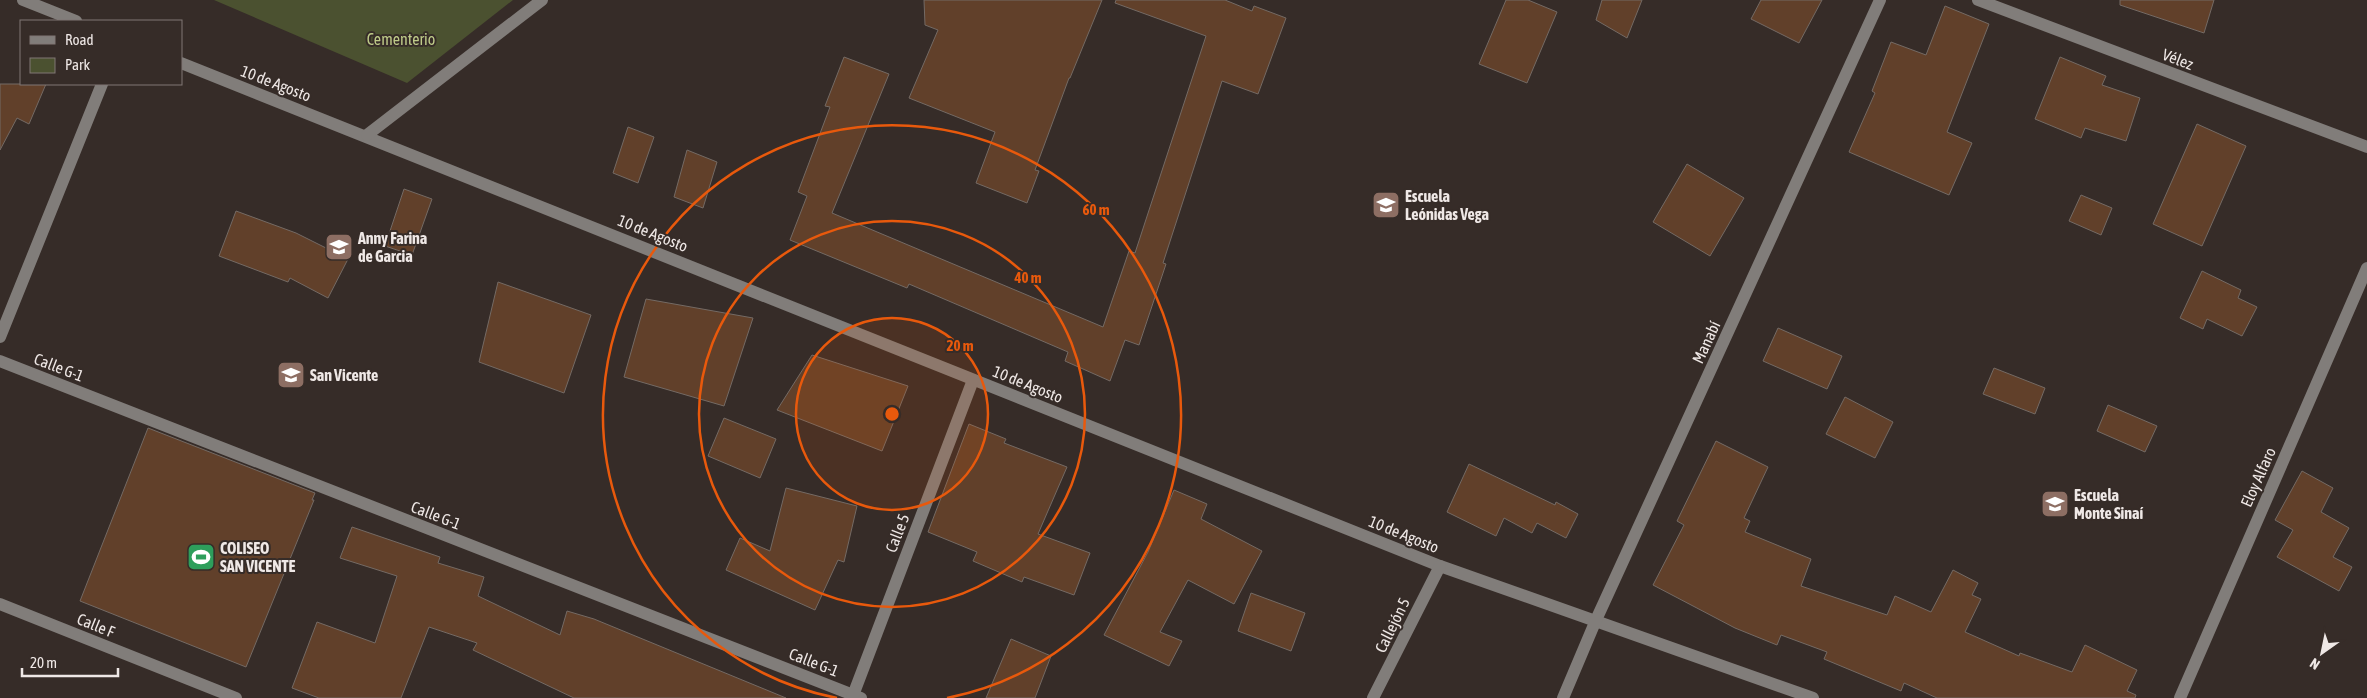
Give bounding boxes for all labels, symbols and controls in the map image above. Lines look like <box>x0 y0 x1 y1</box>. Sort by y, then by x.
legend <box>20 20 182 85</box>
park label: Cementerio <box>367 30 435 48</box>
text: Road <box>65 31 94 48</box>
street label: Vélez <box>2160 45 2196 73</box>
text: Park <box>65 56 90 73</box>
street label: 10 de Agosto <box>238 61 314 106</box>
place label: Escuela Leónidas Vega <box>1405 187 1489 223</box>
school or university icon: Escuela Leónidas Vega <box>1371 190 1401 220</box>
text: 60 m <box>1083 201 1110 218</box>
street label: 10 de Agosto <box>615 211 691 256</box>
place label: Anny Farina de Garcia <box>357 229 427 265</box>
school or university icon: Anny Farina de Garcia <box>324 232 354 262</box>
text: 40 m <box>1014 269 1042 286</box>
street label: Manabí <box>1688 318 1724 366</box>
text: 20 m <box>947 337 974 354</box>
street label: Calle G-1 <box>32 349 86 385</box>
school or university icon: San Vicente <box>276 360 306 390</box>
street label: 10 de Agosto <box>990 362 1066 407</box>
place label: San Vicente <box>310 366 378 384</box>
centre of rings <box>883 405 901 423</box>
street label: Eloy Alfaro <box>2237 444 2280 510</box>
place label: Escuela Monte Sinaí <box>2074 486 2144 522</box>
school or university icon: Escuela Monte Sinaí <box>2040 489 2070 519</box>
street label: Calle G-1 <box>409 497 463 533</box>
street label: Calle 5 <box>881 511 913 555</box>
street label: 10 de Agosto <box>1366 512 1442 557</box>
place label: COLISEO SAN VICENTE <box>220 539 296 575</box>
sports icon: COLISEO SAN VICENTE <box>186 542 216 572</box>
street label: Callejón 5 <box>1371 595 1414 656</box>
street label: Calle F <box>75 609 118 641</box>
north arrow <box>2297 628 2347 678</box>
street label: Calle G-1 <box>787 644 841 680</box>
scale bar <box>22 646 119 678</box>
text: 20 m <box>30 654 57 671</box>
text: N <box>2307 655 2323 673</box>

